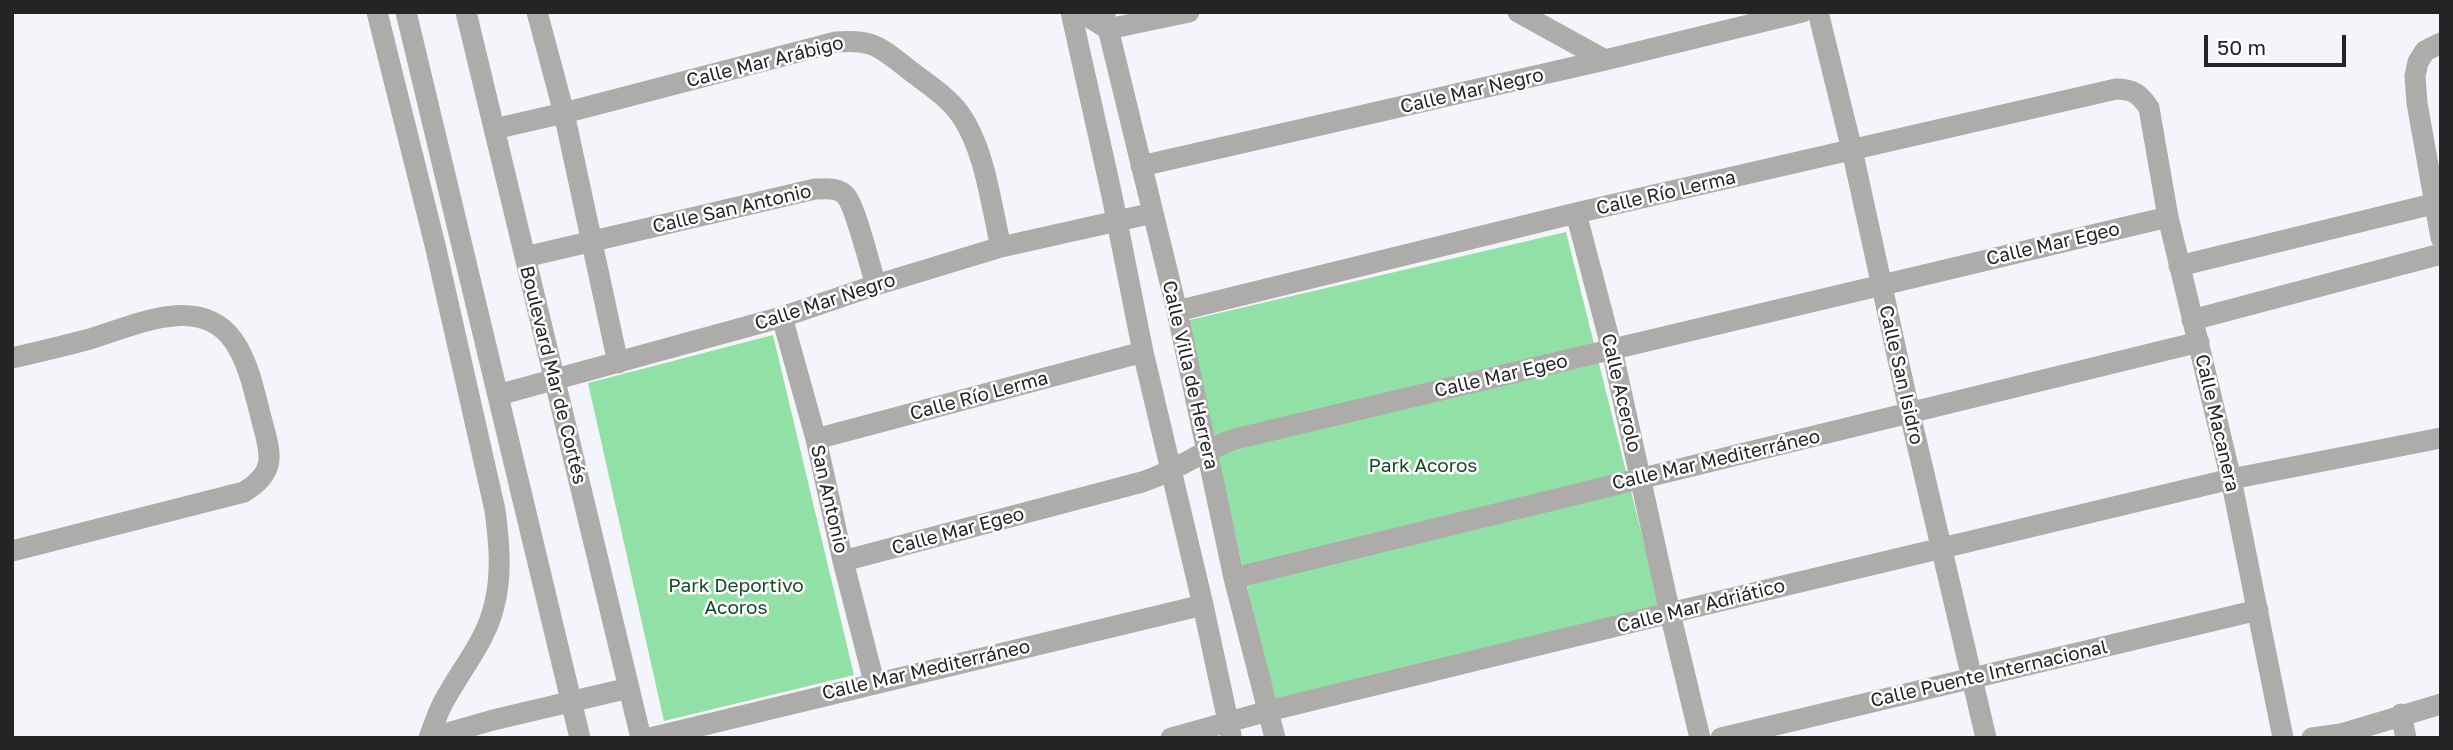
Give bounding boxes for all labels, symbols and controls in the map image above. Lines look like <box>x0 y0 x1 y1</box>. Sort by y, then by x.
scale bar <box>2208 21 2350 65</box>
street label: Calle Mar Arábigo <box>684 31 846 93</box>
text: 50 m <box>2217 34 2266 60</box>
street label: Calle Mar Negro <box>1398 63 1546 119</box>
street label: Calle Río Lerma <box>1594 166 1738 220</box>
street label: Calle San Antonio <box>650 180 814 238</box>
street label: Calle Mar Egeo <box>1984 218 2122 270</box>
street label: Boulevard Mar de Cortés <box>515 264 591 486</box>
street label: Calle Mar Negro <box>752 269 898 335</box>
street label: Calle Villa de Herrera <box>1157 278 1223 472</box>
street label: Calle San Isidro <box>1874 303 1928 447</box>
street label: Calle Acerolo <box>1596 331 1646 455</box>
street label: Calle Mar Egeo <box>1432 350 1570 402</box>
street label: Calle Macanera <box>2190 352 2244 494</box>
street label: Calle Río Lerma <box>907 367 1051 425</box>
street label: Calle Mar Mediterráneo <box>1610 425 1822 495</box>
street label: San Antonio <box>805 442 853 556</box>
park label: Park Acoros <box>1369 455 1477 477</box>
street label: Calle Mar Egeo <box>889 502 1027 560</box>
street label: Calle Mar Adriático <box>1615 574 1787 638</box>
park label: Park Deportivo Acoros <box>668 575 804 619</box>
street label: Calle Mar Mediterráneo <box>820 635 1032 705</box>
street label: Calle Puente Internacional <box>1868 636 2110 712</box>

